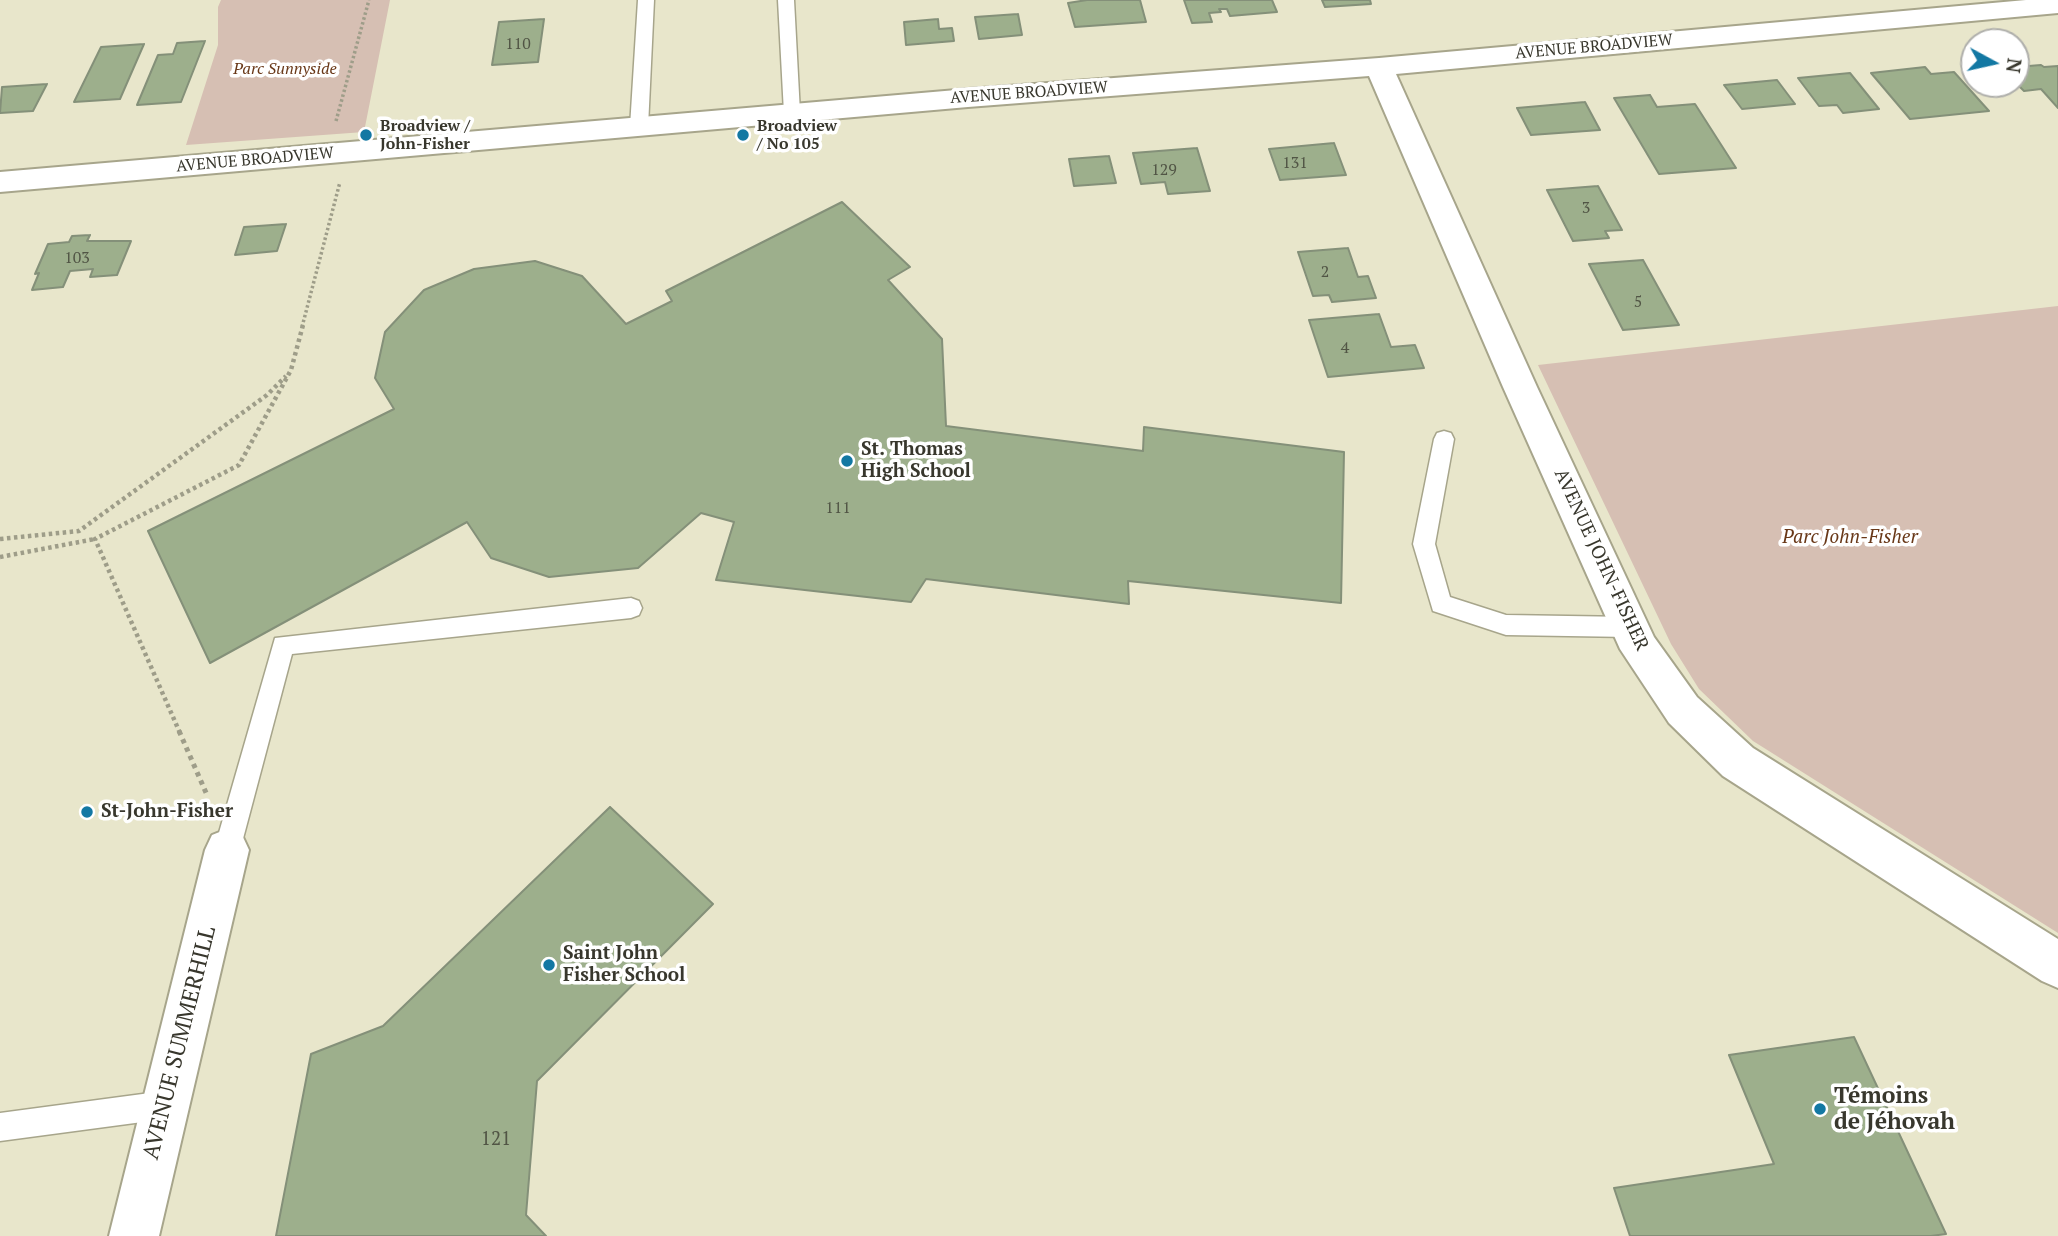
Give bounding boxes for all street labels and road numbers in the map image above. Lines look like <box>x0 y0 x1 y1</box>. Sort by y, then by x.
street label: AVENUE BROADVIEW <box>1514 31 1674 63</box>
street label: AVENUE BROADVIEW <box>949 78 1109 108</box>
street label: AVENUE BROADVIEW <box>175 144 335 176</box>
street label: AVENUE JOHN-FISHER <box>1549 465 1653 655</box>
street label: AVENUE SUMMERHILL <box>138 923 222 1163</box>

